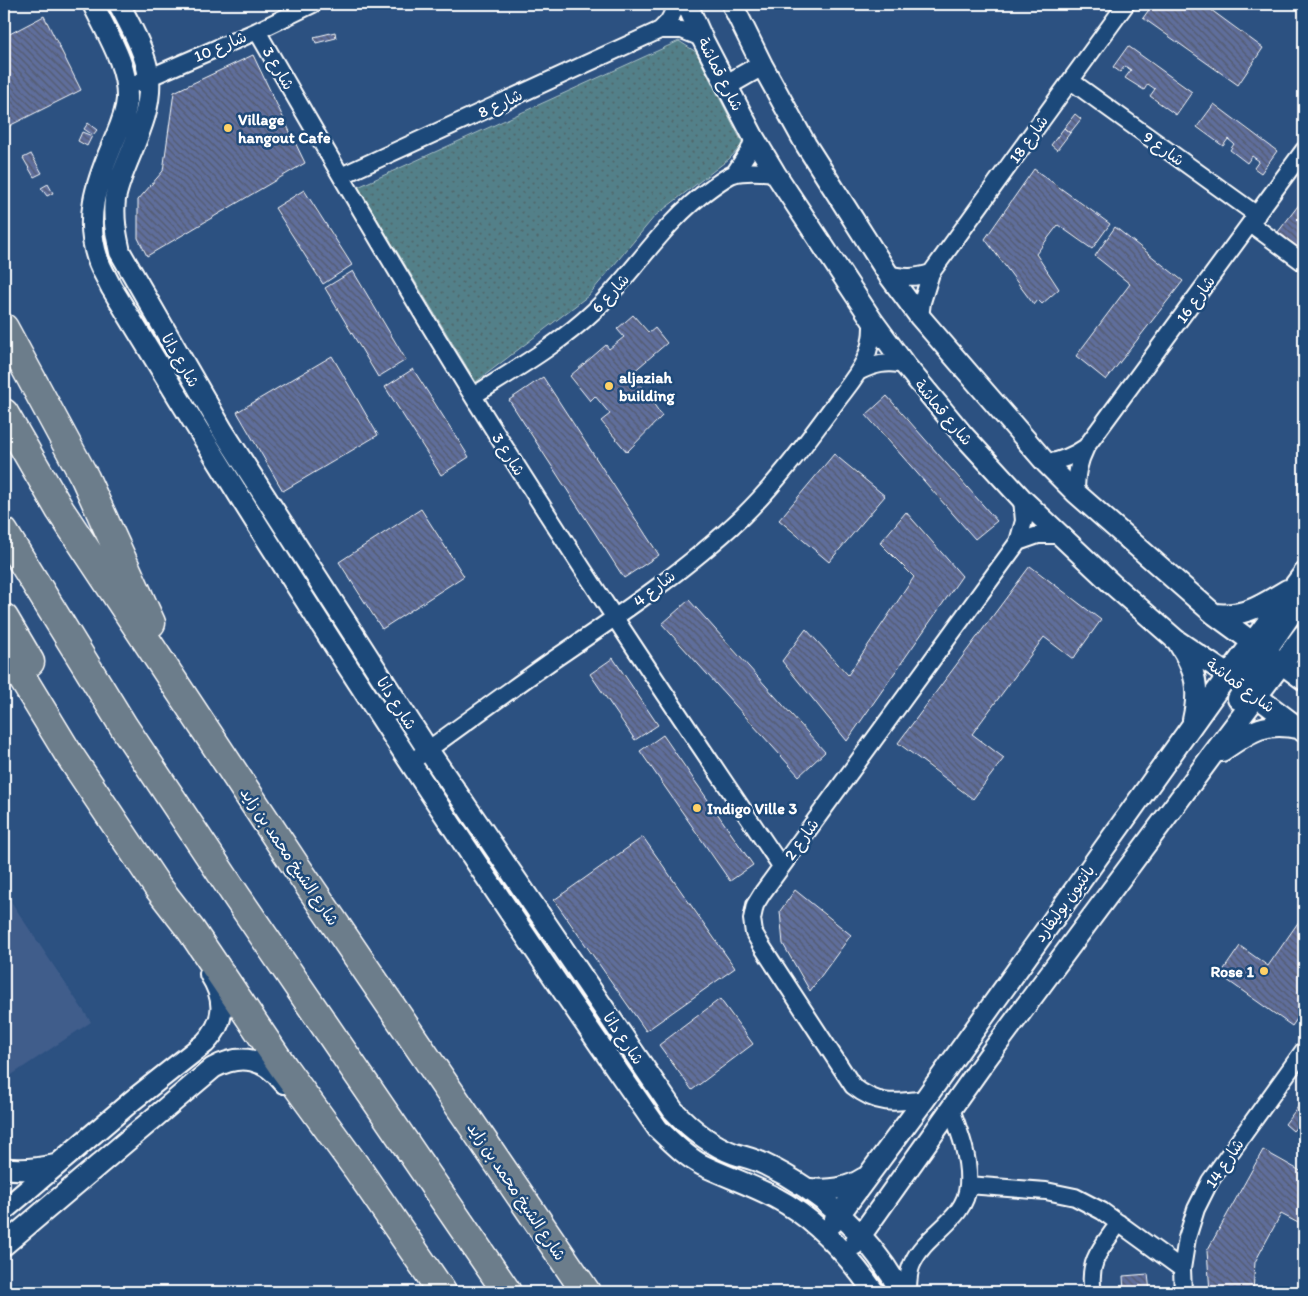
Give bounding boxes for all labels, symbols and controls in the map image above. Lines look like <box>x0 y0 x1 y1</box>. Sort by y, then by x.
street label: شارع 10 <box>191 27 250 68</box>
street label: شارع قماشة <box>692 34 747 115</box>
street label: شارع 3 <box>257 43 299 94</box>
street label: شارع 8 <box>475 85 526 124</box>
place label: Village hangout Cafe <box>238 110 331 148</box>
street label: شارع 18 <box>1005 112 1054 168</box>
marker: Village hangout Cafe <box>222 122 234 134</box>
street label: شارع 9 <box>1138 127 1188 171</box>
street label: شارع 6 <box>587 270 635 318</box>
street label: شارع 16 <box>1172 272 1221 328</box>
street label: شارع دانا <box>156 330 204 392</box>
place label: aljaziah building <box>619 368 676 406</box>
street label: شارع قماشة <box>909 376 977 450</box>
marker: aljaziah building <box>603 380 615 392</box>
street label: شارع 3 <box>486 429 529 480</box>
street label: شارع 4 <box>630 566 680 612</box>
street label: شارع قماشة <box>1202 654 1279 718</box>
street label: شارع دانا <box>371 673 421 734</box>
street label: شارع الشيخ محمد بن زايد <box>235 784 343 930</box>
place label: Indigo Ville 3 <box>707 799 797 819</box>
marker: Indigo Ville 3 <box>691 802 703 814</box>
street label: شارع 2 <box>780 815 824 865</box>
street label: بانثيون بوليفارد <box>1030 861 1099 946</box>
place label: Rose 1 <box>1210 962 1255 981</box>
marker: Rose 1 <box>1258 965 1270 977</box>
street label: شارع دانا <box>598 1009 648 1069</box>
street label: شارع الشيخ محمد بن زايد <box>462 1119 570 1265</box>
street label: شارع 14 <box>1201 1135 1249 1193</box>

